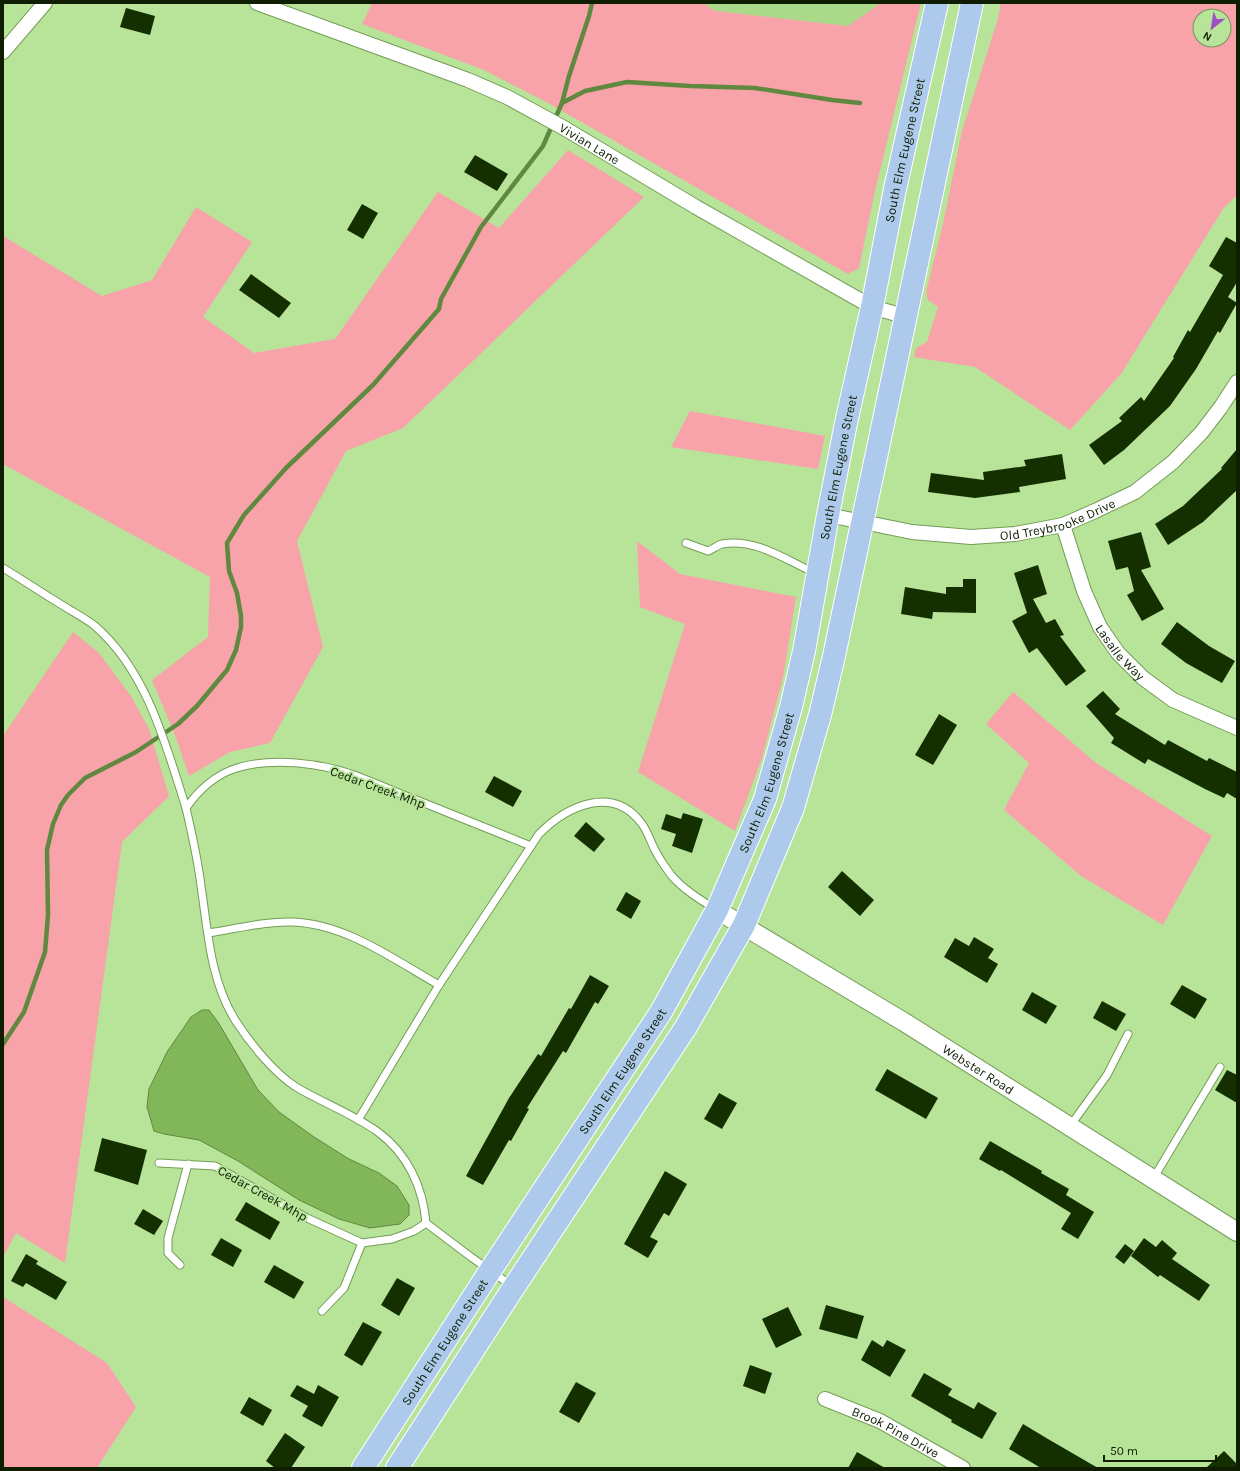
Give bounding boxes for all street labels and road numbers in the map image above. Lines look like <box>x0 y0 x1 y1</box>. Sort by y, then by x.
street label: South Elm Eugene Street <box>882 76 928 224</box>
street label: Vivian Lane <box>557 120 623 168</box>
street label: South Elm Eugene Street <box>817 393 860 541</box>
street label: Old Treybrooke Drive <box>1000 495 1118 543</box>
street label: Lasalle Way <box>1092 621 1148 683</box>
street label: South Elm Eugene Street <box>736 711 797 855</box>
street label: Cedar Creek Mhp <box>328 763 427 812</box>
street label: South Elm Eugene Street <box>576 1006 670 1137</box>
street label: Webster Road <box>940 1041 1017 1098</box>
street label: Cedar Creek Mhp <box>215 1163 310 1224</box>
street label: South Elm Eugene Street <box>398 1276 491 1408</box>
street label: Brook Pine Drive <box>850 1404 942 1461</box>

